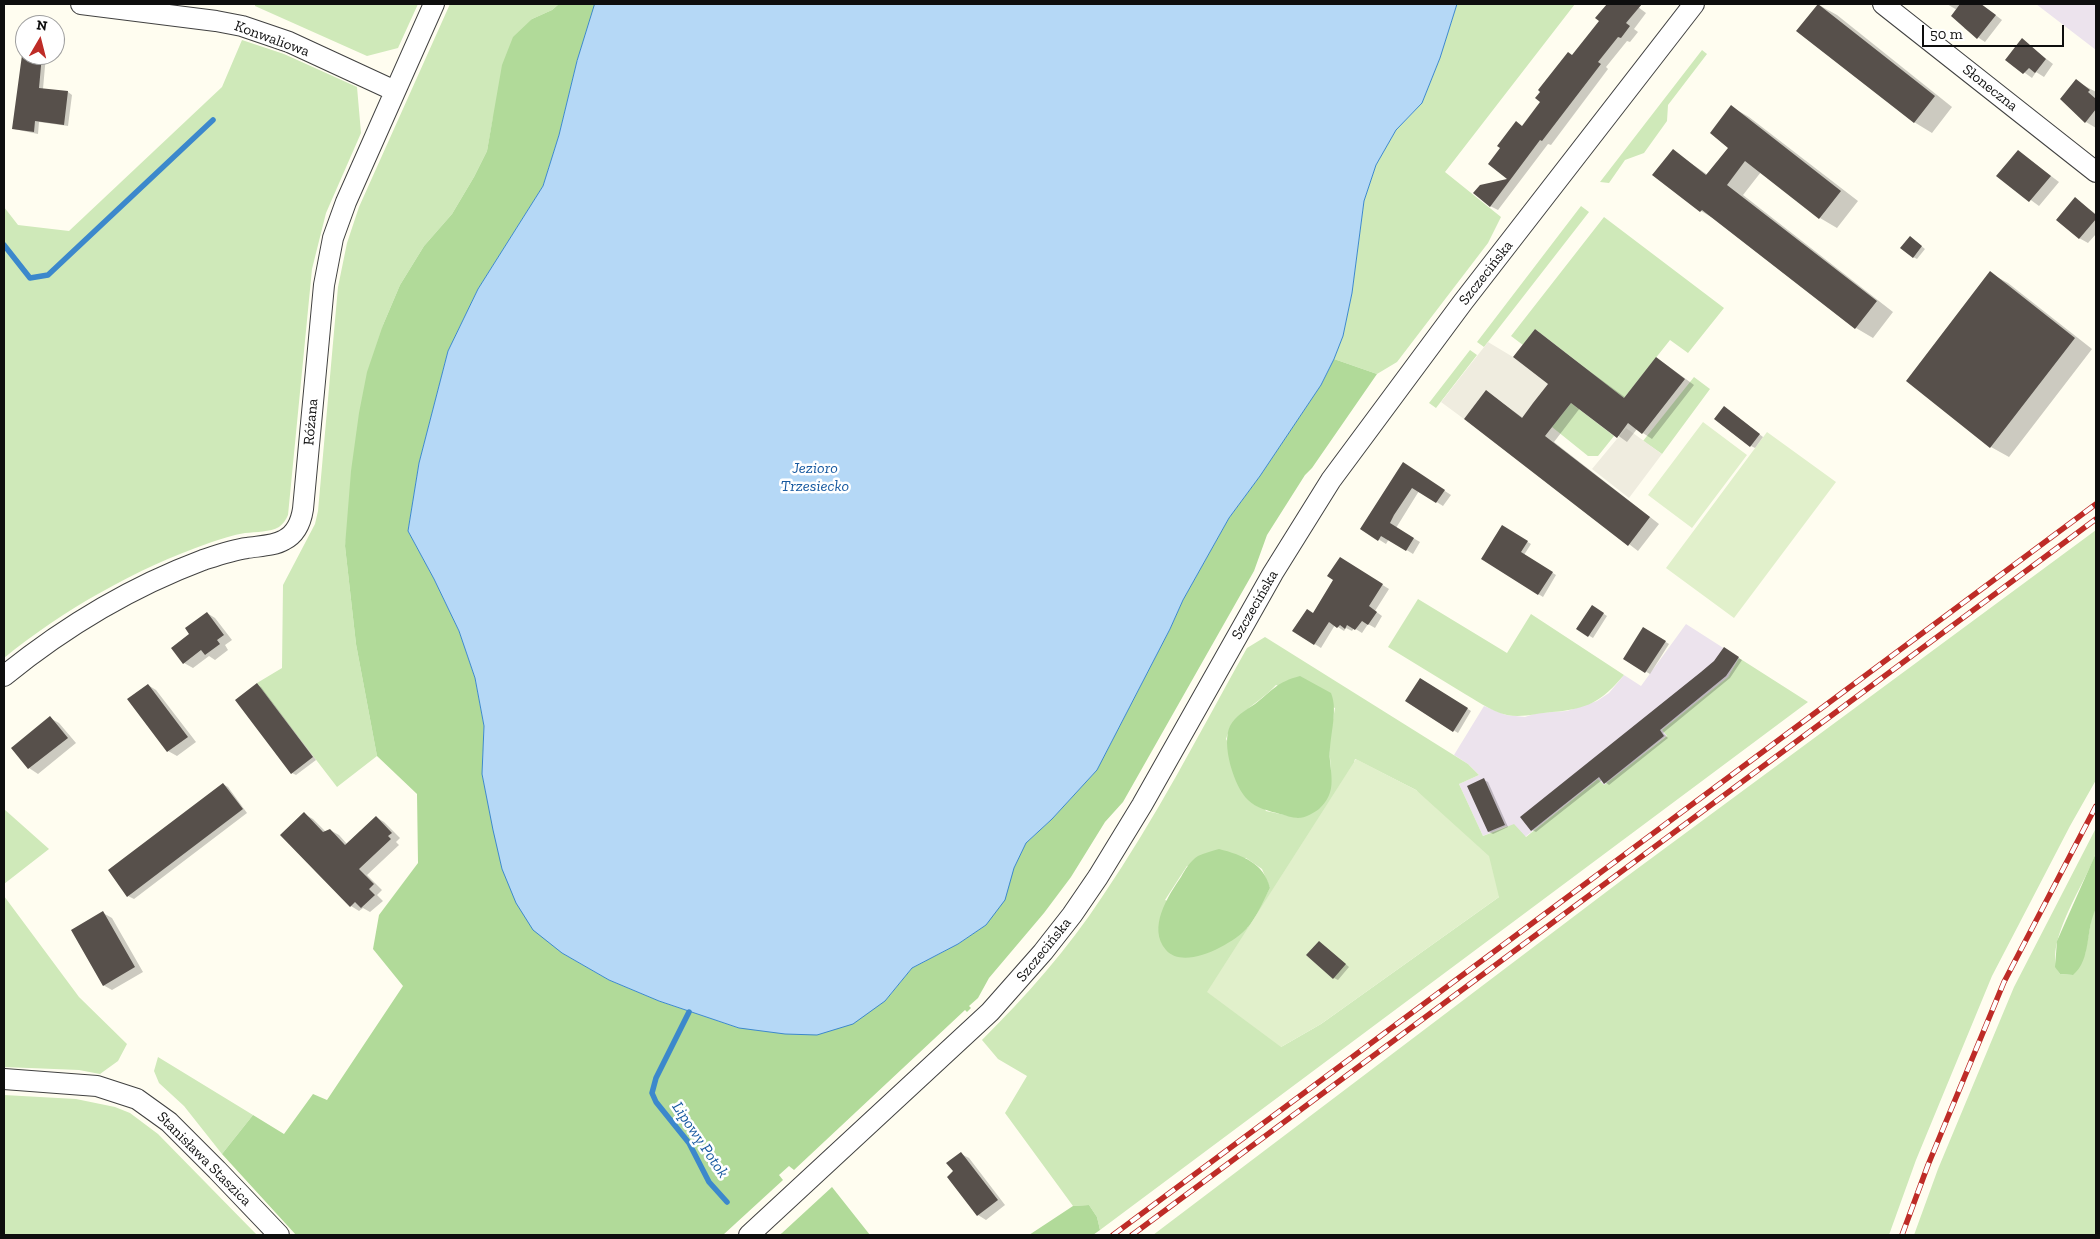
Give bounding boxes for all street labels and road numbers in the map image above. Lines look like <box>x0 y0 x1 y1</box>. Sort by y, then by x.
street label: Konwaliowa <box>232 17 312 61</box>
street label: Słoneczna <box>1959 61 2021 115</box>
street label: Szczecińska <box>1455 237 1517 309</box>
street label: Różana <box>300 398 322 446</box>
street label: Szczecińska <box>1228 567 1282 643</box>
street label: Szczecińska <box>1013 914 1075 986</box>
street label: Stanisława Staszica <box>153 1108 255 1210</box>

